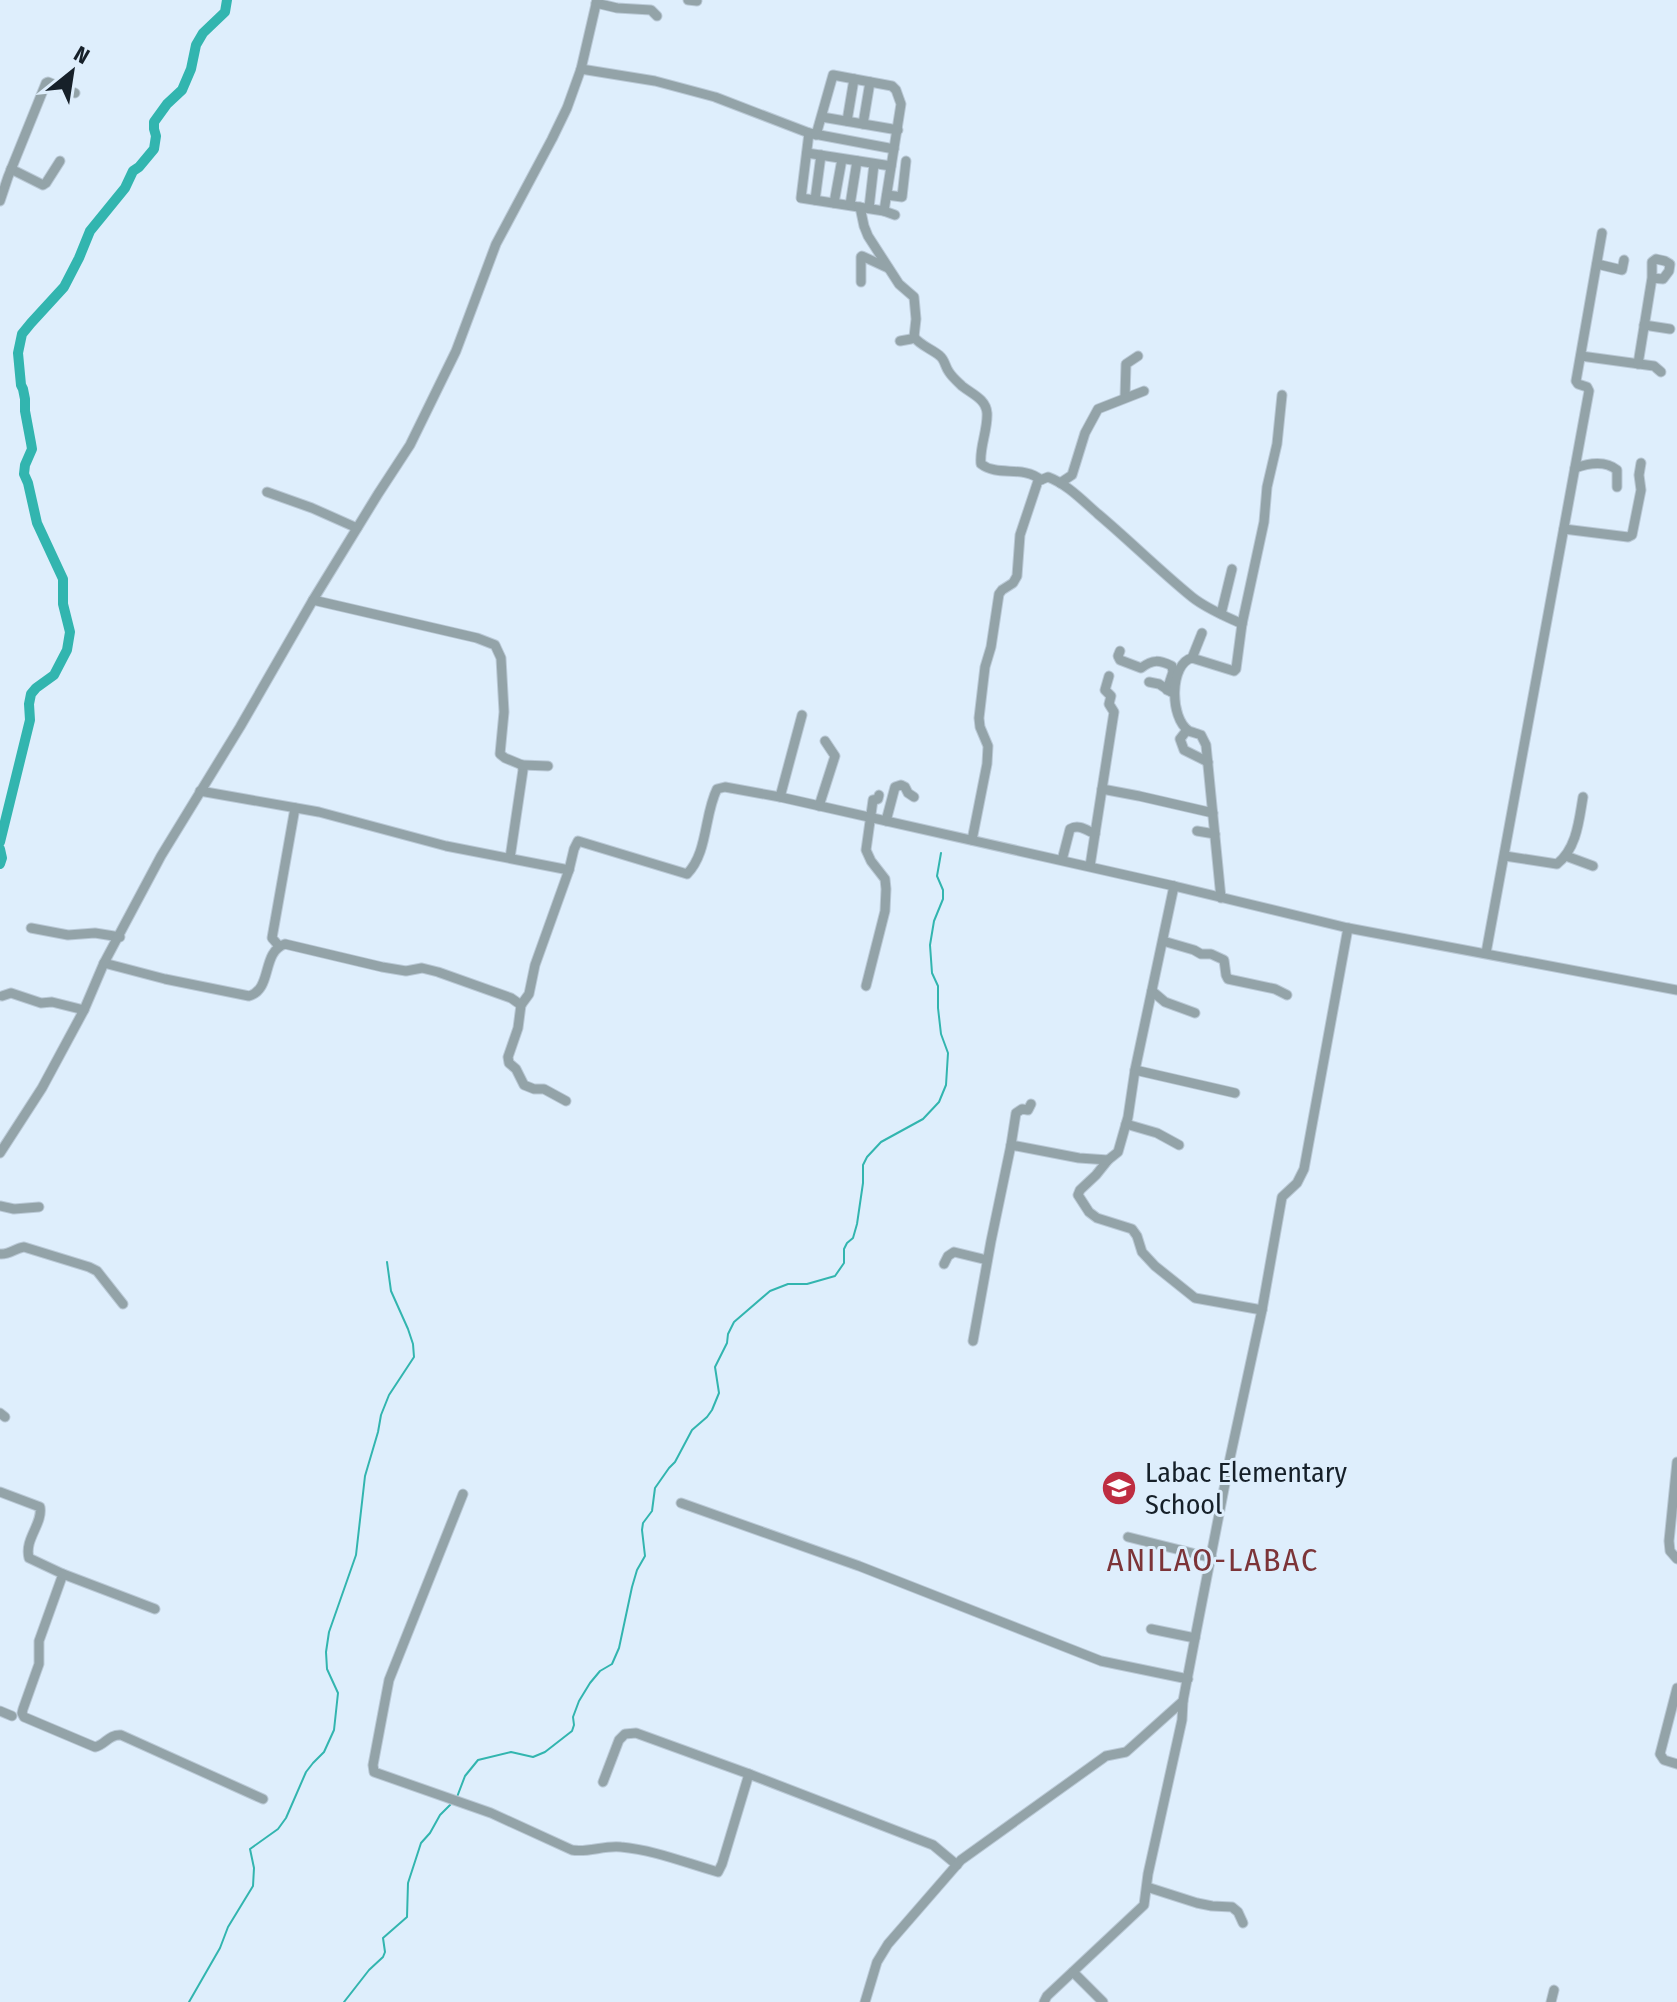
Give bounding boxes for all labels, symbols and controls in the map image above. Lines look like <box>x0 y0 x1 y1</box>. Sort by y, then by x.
north arrow <box>32 32 112 112</box>
text: N <box>69 40 94 70</box>
place label: Labac Elementary School <box>1145 1456 1347 1521</box>
school or university icon: Labac Elementary School <box>1100 1469 1138 1507</box>
district label: ANILAO-LABAC <box>1107 1541 1319 1579</box>

